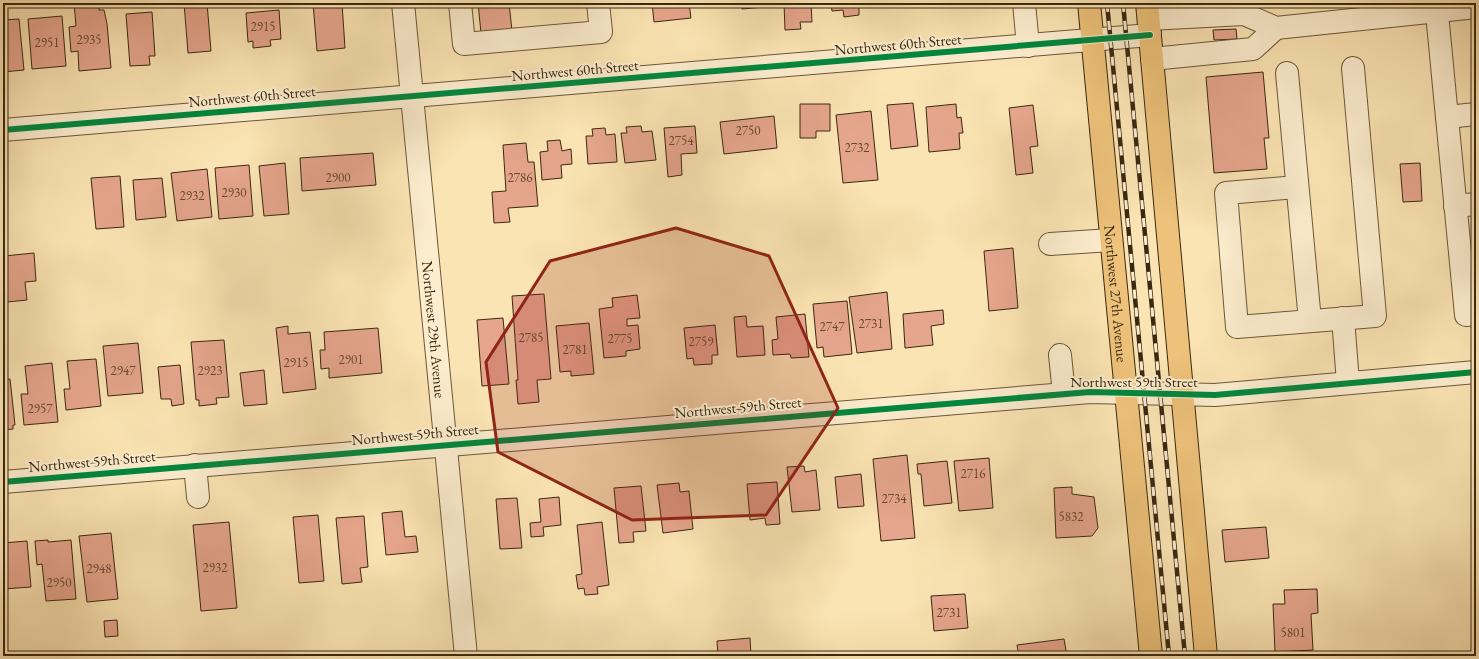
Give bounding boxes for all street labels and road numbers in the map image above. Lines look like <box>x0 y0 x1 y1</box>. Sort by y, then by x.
street label: Northwest 60th Street <box>834 29 963 59</box>
street label: Northwest 60th Street <box>511 55 640 85</box>
street label: Northwest 60th Street <box>188 81 317 111</box>
street label: Northwest 27th Avenue <box>1101 224 1133 363</box>
street label: Northwest 29th Avenue <box>418 260 451 399</box>
street label: Northwest 59th Street <box>1070 372 1198 391</box>
street label: Northwest 59th Street <box>674 392 803 422</box>
street label: Northwest 59th Street <box>351 419 480 449</box>
street label: Northwest 59th Street <box>28 446 157 476</box>

